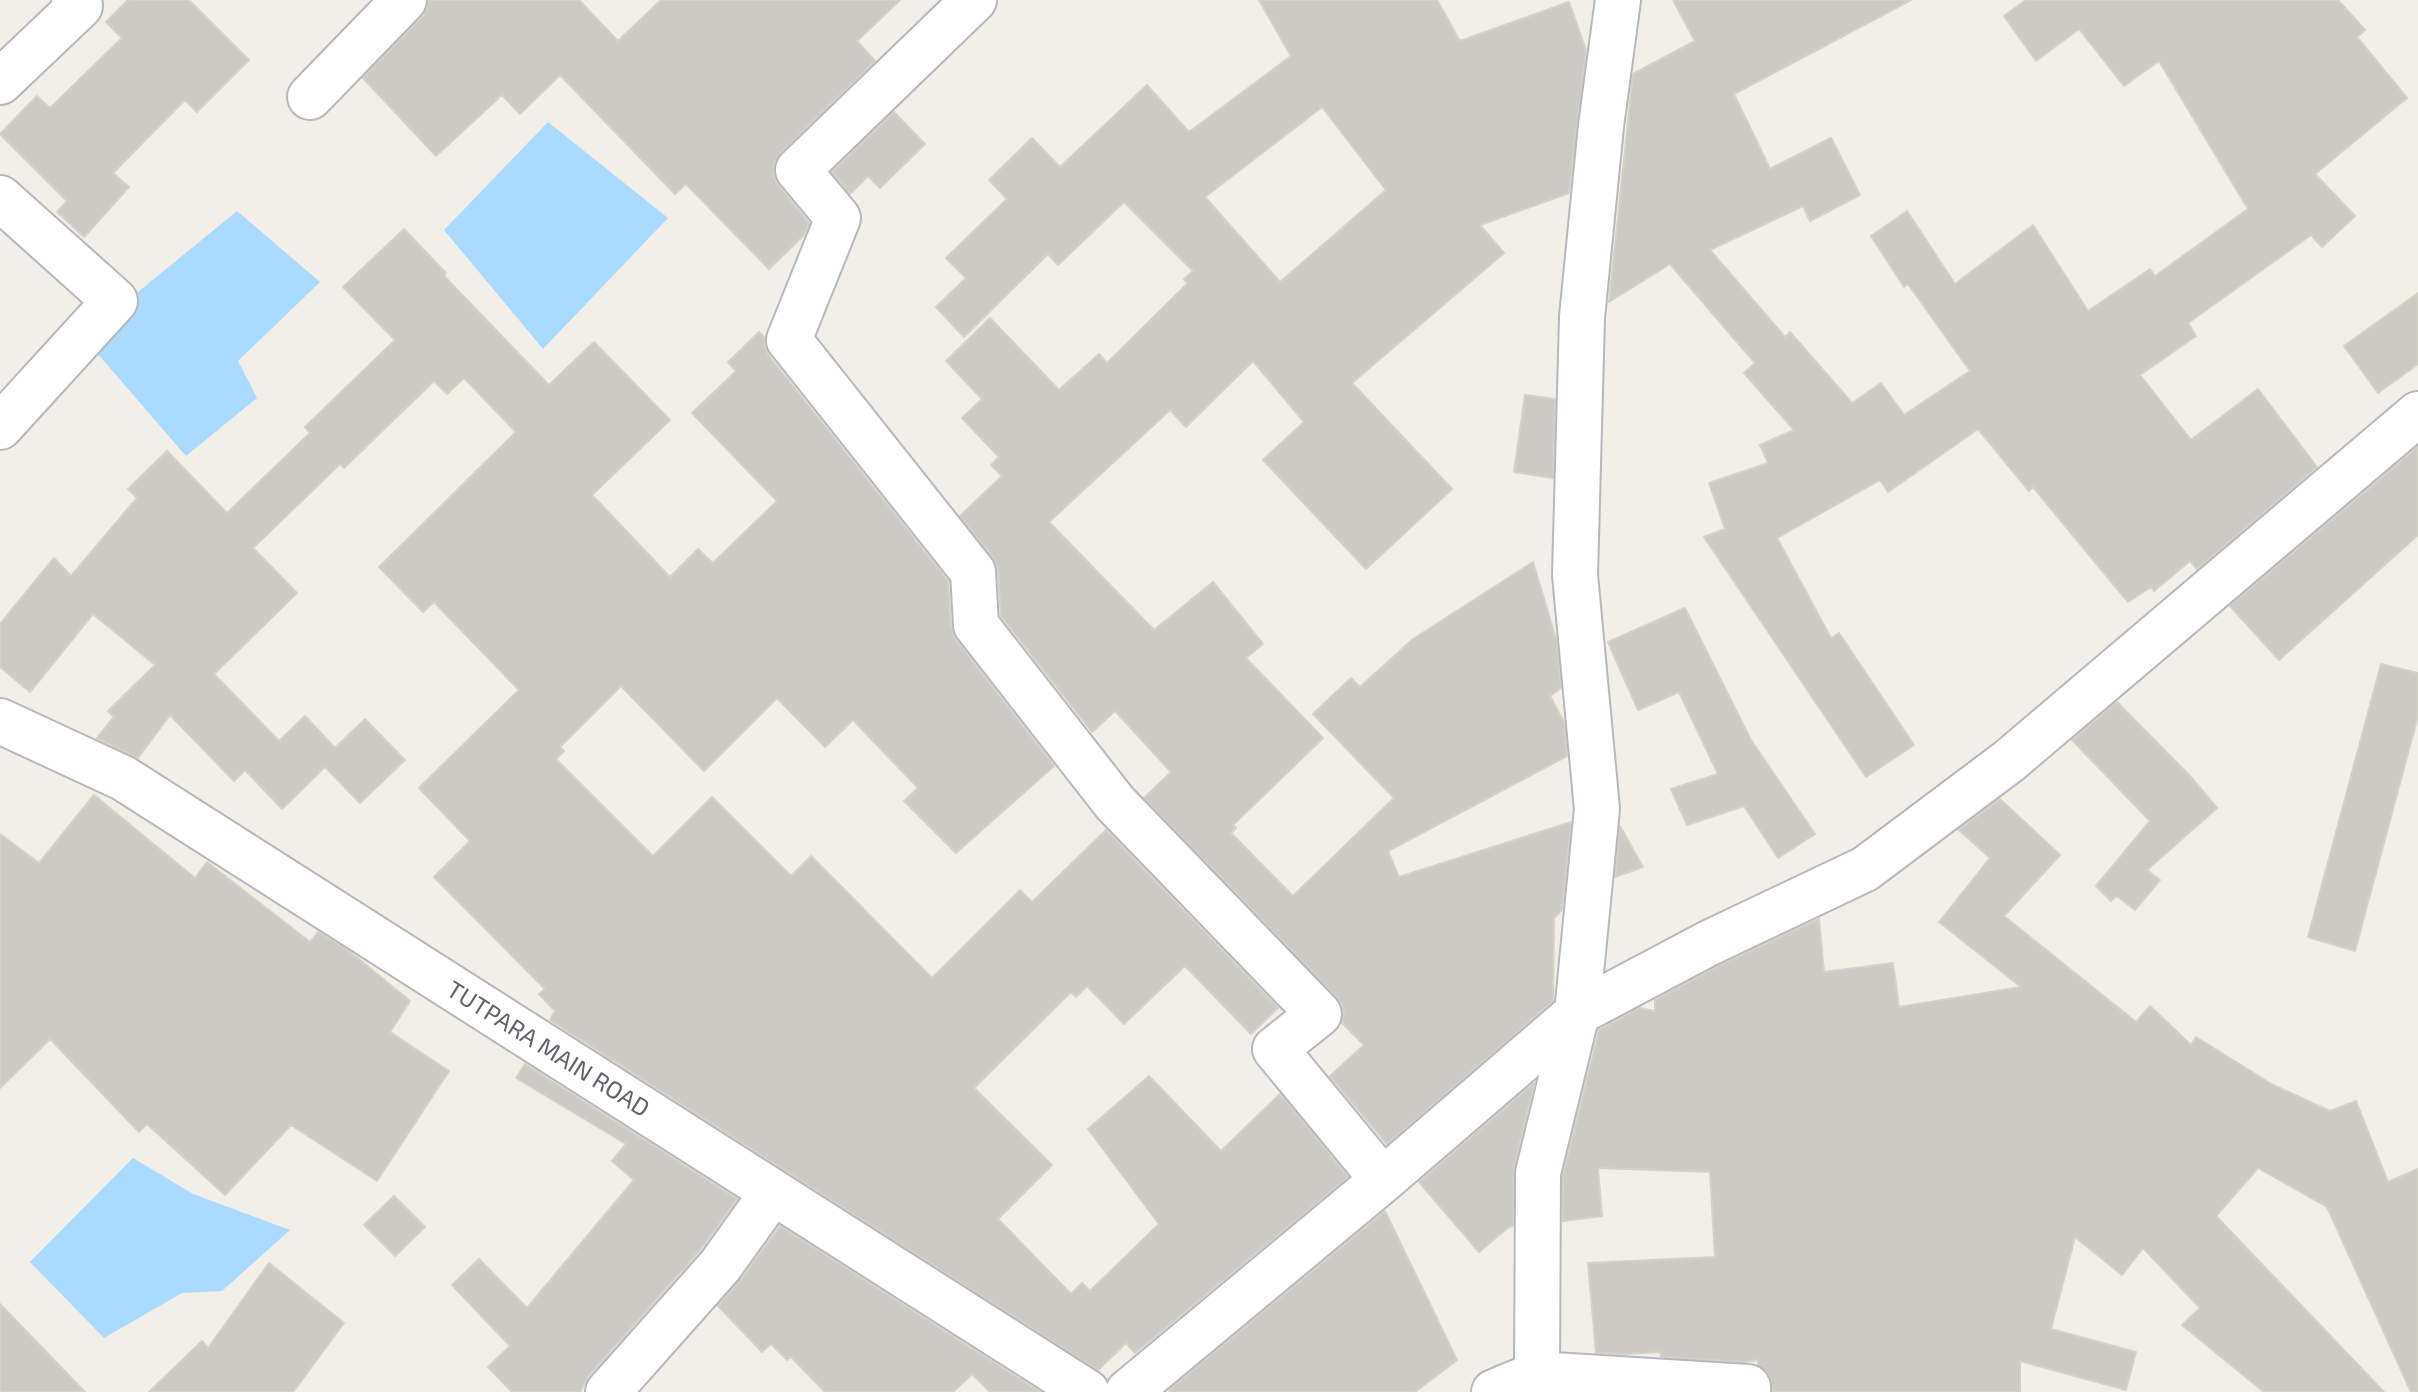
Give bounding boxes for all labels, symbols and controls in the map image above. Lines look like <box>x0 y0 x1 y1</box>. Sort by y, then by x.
street label: TUTPARA MAIN ROAD <box>441 975 655 1123</box>

